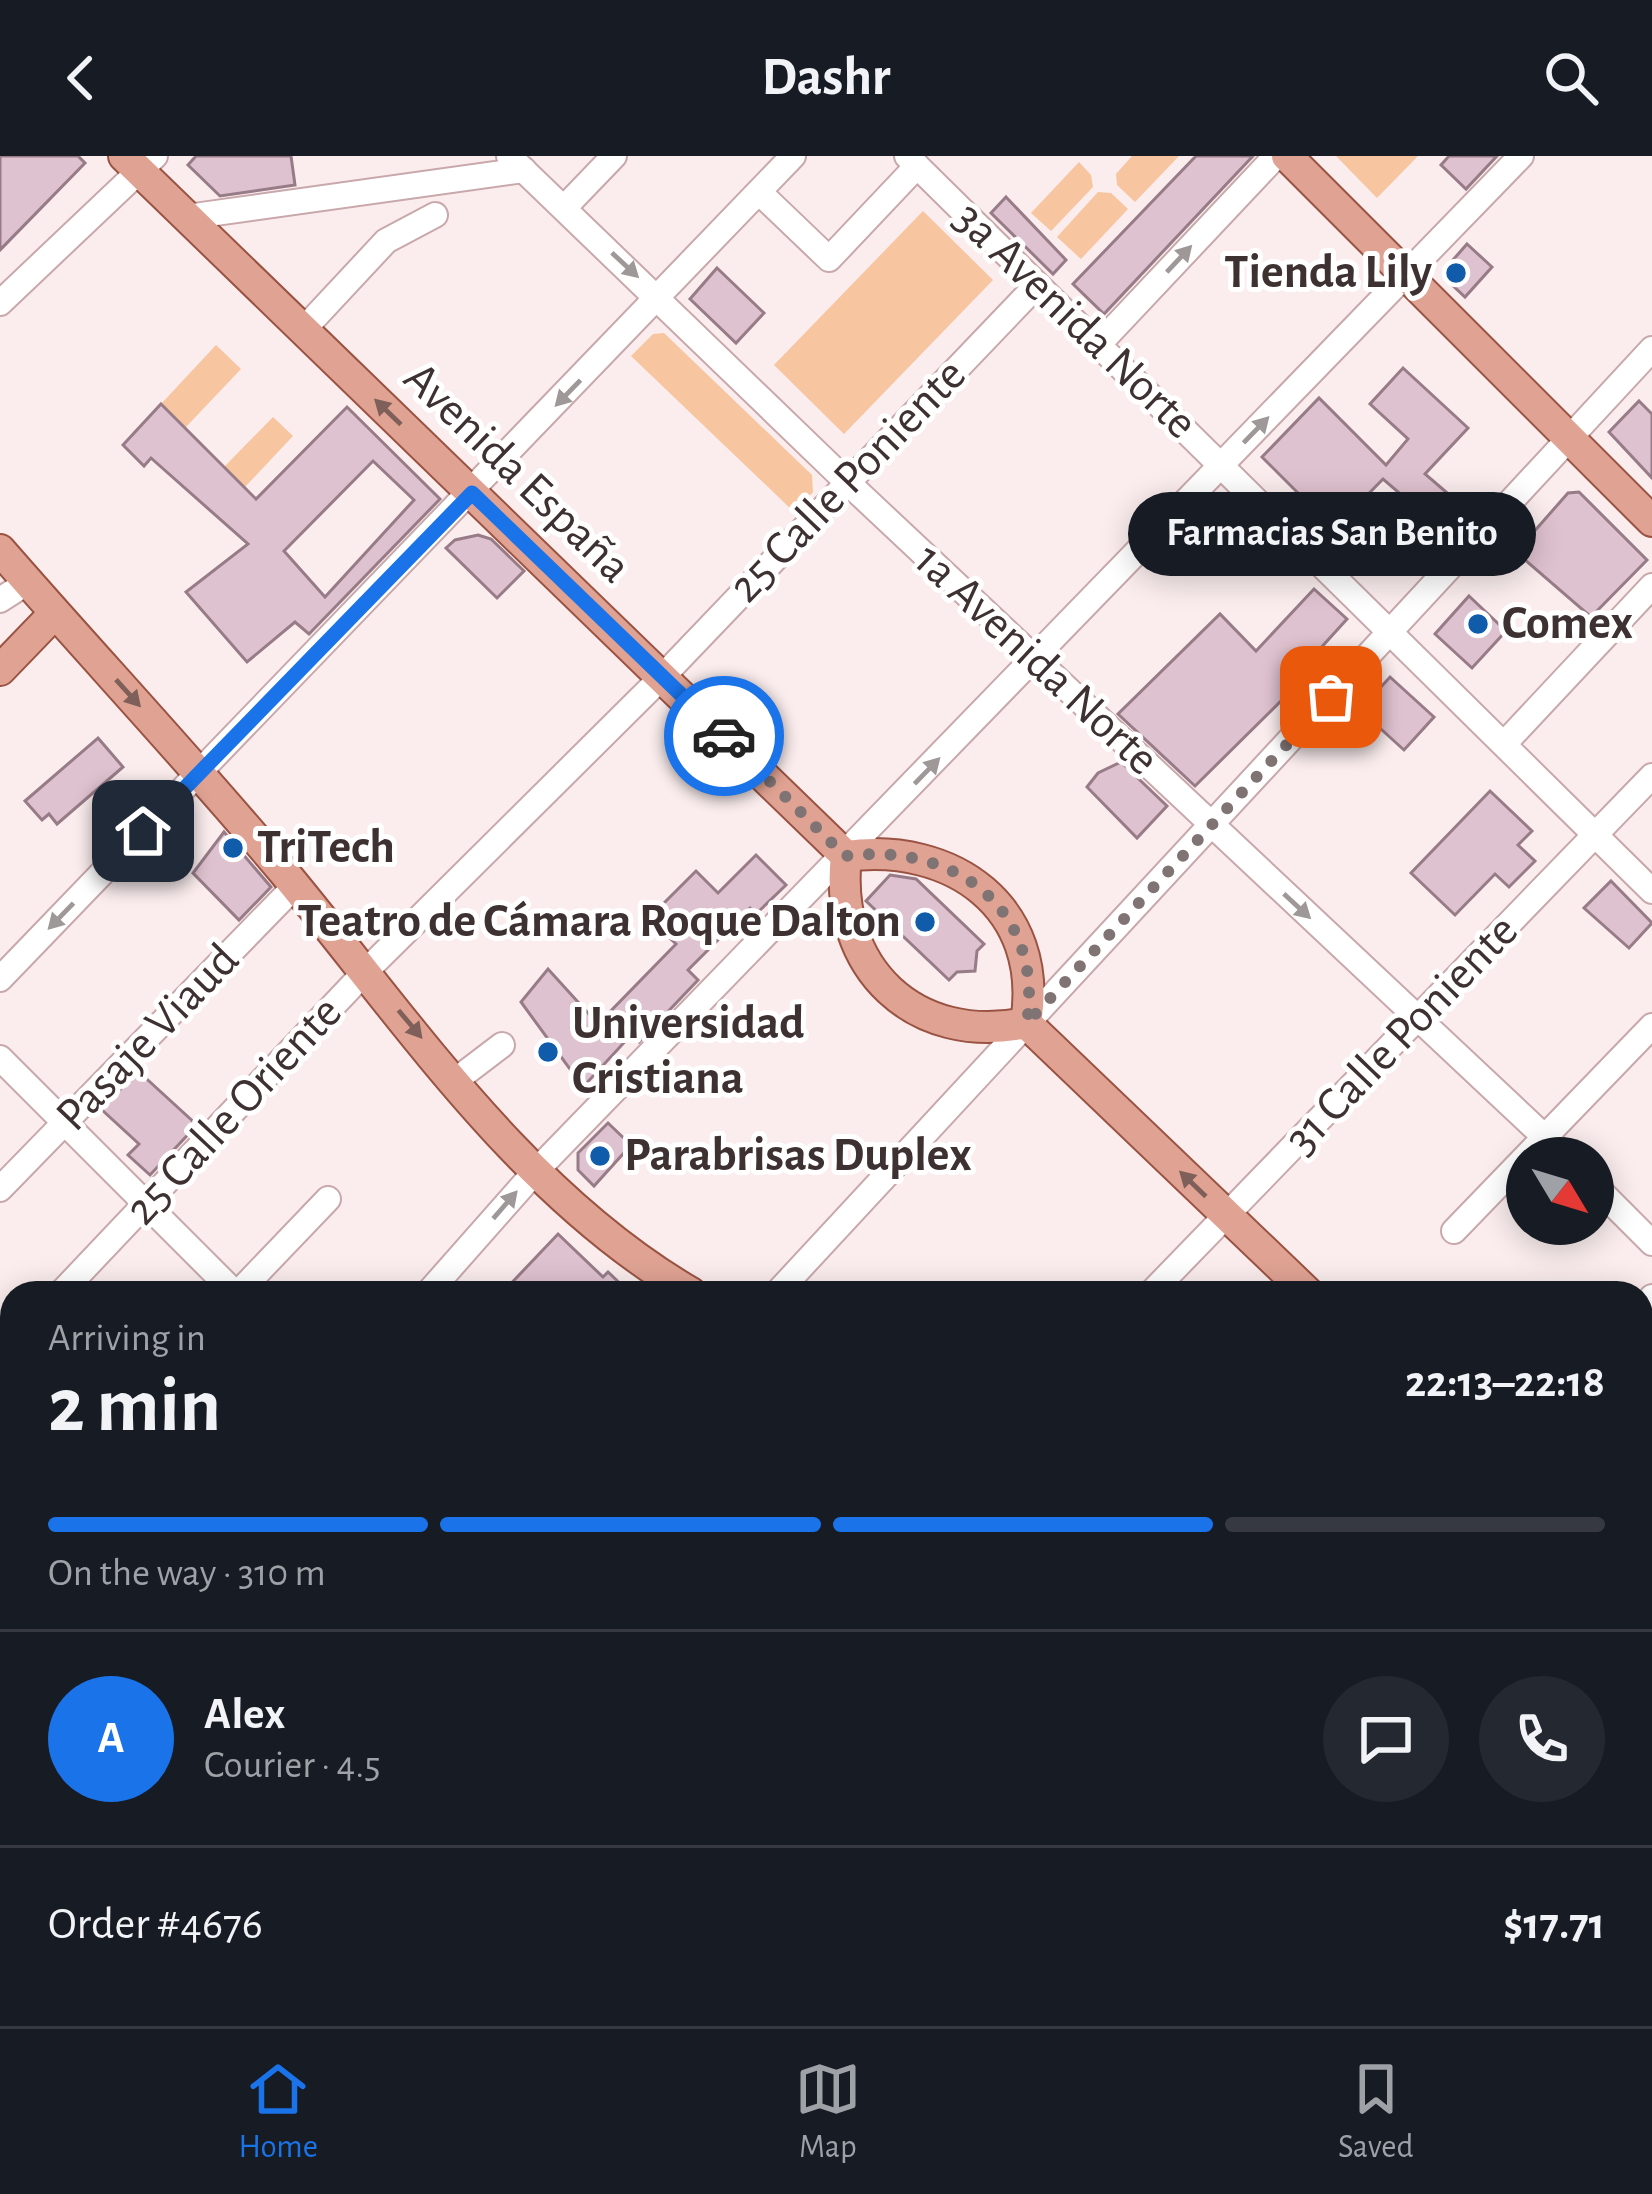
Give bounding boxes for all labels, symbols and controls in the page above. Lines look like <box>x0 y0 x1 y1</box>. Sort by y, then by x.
icon: back <box>48 45 114 111</box>
icon: search <box>1538 45 1604 111</box>
text: Dashr <box>761 51 891 105</box>
street label: 3a Avenida Norte <box>944 194 1206 448</box>
one-way arrow <box>1165 244 1193 273</box>
place label: Tienda Lily <box>1224 249 1433 297</box>
one-way arrow <box>610 251 639 279</box>
marker: Tienda Lily <box>1443 260 1469 286</box>
street label: 25 Calle Poniente <box>721 350 975 612</box>
street label: Avenida España <box>395 354 639 592</box>
one-way arrow <box>554 378 582 407</box>
one-way arrow <box>374 398 403 426</box>
one-way arrow <box>1241 416 1269 445</box>
callout: Farmacias San Benito <box>1127 493 1535 577</box>
text: Farmacias San Benito <box>1166 514 1498 553</box>
street label: 1a Avenida Norte <box>905 535 1167 785</box>
place label: Comex <box>1502 600 1633 648</box>
marker: Comex <box>1465 611 1491 637</box>
pin <box>1280 646 1382 748</box>
icon: bag <box>1298 664 1364 730</box>
courier <box>664 676 784 796</box>
one-way arrow <box>114 678 141 707</box>
icon: car <box>691 703 757 769</box>
one-way arrow <box>912 757 940 786</box>
pin <box>92 780 194 882</box>
icon: home <box>110 798 176 864</box>
place label: TriTech <box>257 824 395 872</box>
marker: TriTech <box>220 835 246 861</box>
one-way arrow <box>1282 892 1311 920</box>
place label: Teatro de Cámara Roque Dalton <box>297 898 901 946</box>
one-way arrow <box>47 901 75 930</box>
street label: 31 Calle Poniente <box>1277 906 1527 1164</box>
marker: Teatro de Cámara Roque Dalton <box>912 909 938 935</box>
street label: Pasaje Viaud <box>48 935 248 1141</box>
street label: 25 Calle Oriente <box>117 988 351 1234</box>
place label: Universidad Cristiana <box>572 1000 804 1103</box>
one-way arrow <box>396 1008 422 1039</box>
marker: Universidad Cristiana <box>535 1039 561 1065</box>
place label: Parabrisas Duplex <box>624 1132 972 1180</box>
north arrow <box>1506 1137 1614 1245</box>
map controls <box>1506 1137 1614 1245</box>
marker: Parabrisas Duplex <box>587 1143 613 1169</box>
one-way arrow <box>1179 1170 1208 1198</box>
one-way arrow <box>491 1190 518 1220</box>
text: Arriving in <box>48 1319 206 1358</box>
text: 22:13–22:18 <box>1405 1360 1605 1405</box>
text: 2 min <box>48 1368 221 1446</box>
text: On the way · 310 m <box>48 1554 326 1593</box>
button: chat <box>1323 1676 1449 1802</box>
button: phone <box>1479 1676 1605 1802</box>
text: Alex <box>204 1692 285 1737</box>
text: A <box>97 1716 125 1761</box>
text: Courier · 4.5 <box>204 1746 381 1785</box>
text: Order #4676 <box>48 1902 263 1947</box>
text: $17.71 <box>1503 1902 1605 1947</box>
tab: Home <box>239 2056 318 2168</box>
tab: Map <box>795 2056 861 2168</box>
tab: Saved <box>1338 2056 1413 2168</box>

